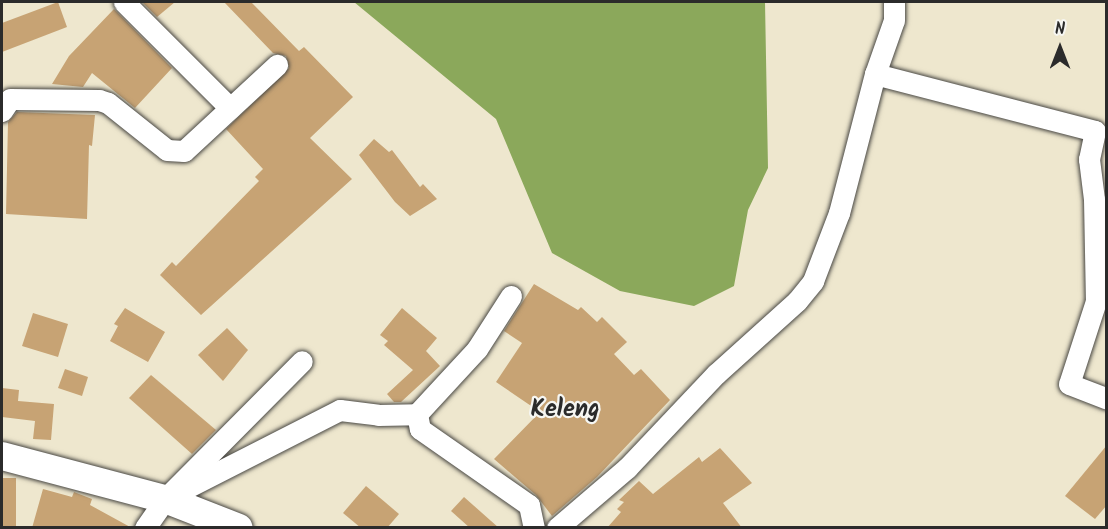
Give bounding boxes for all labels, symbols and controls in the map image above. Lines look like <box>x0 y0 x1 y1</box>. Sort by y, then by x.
text: N <box>1055 17 1065 42</box>
north arrow <box>1030 18 1090 78</box>
district label: Keleng <box>530 396 600 424</box>

